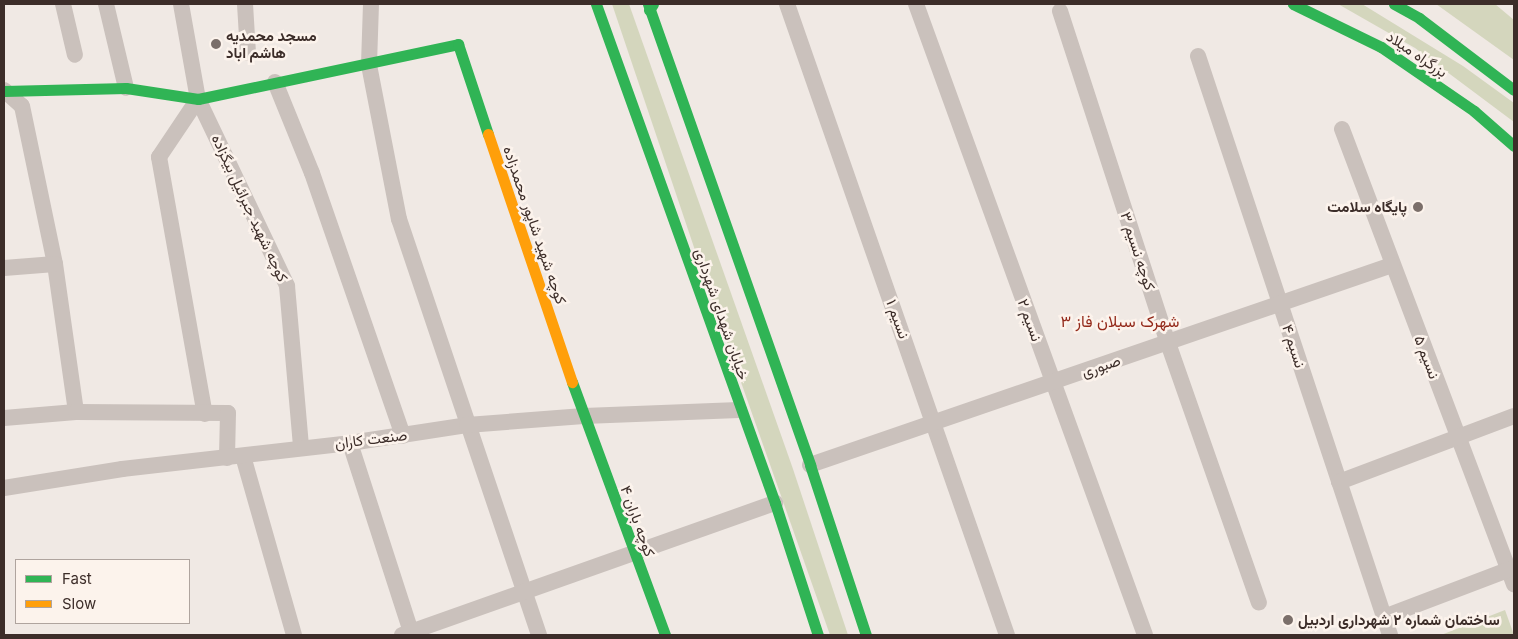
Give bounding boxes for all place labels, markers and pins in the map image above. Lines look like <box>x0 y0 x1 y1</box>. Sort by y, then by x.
place label: مسجد محمدیه هاشم اباد <box>226 26 317 61</box>
marker: مسجد محمدیه هاشم اباد <box>210 38 222 50</box>
place label: پایگاه سلامت <box>1327 198 1407 216</box>
marker: پایگاه سلامت <box>1411 200 1425 214</box>
place label: ساختمان شماره ۲ شهرداری اردبیل <box>1298 611 1500 629</box>
marker: ساختمان شماره ۲ شهرداری اردبیل <box>1282 614 1294 626</box>

